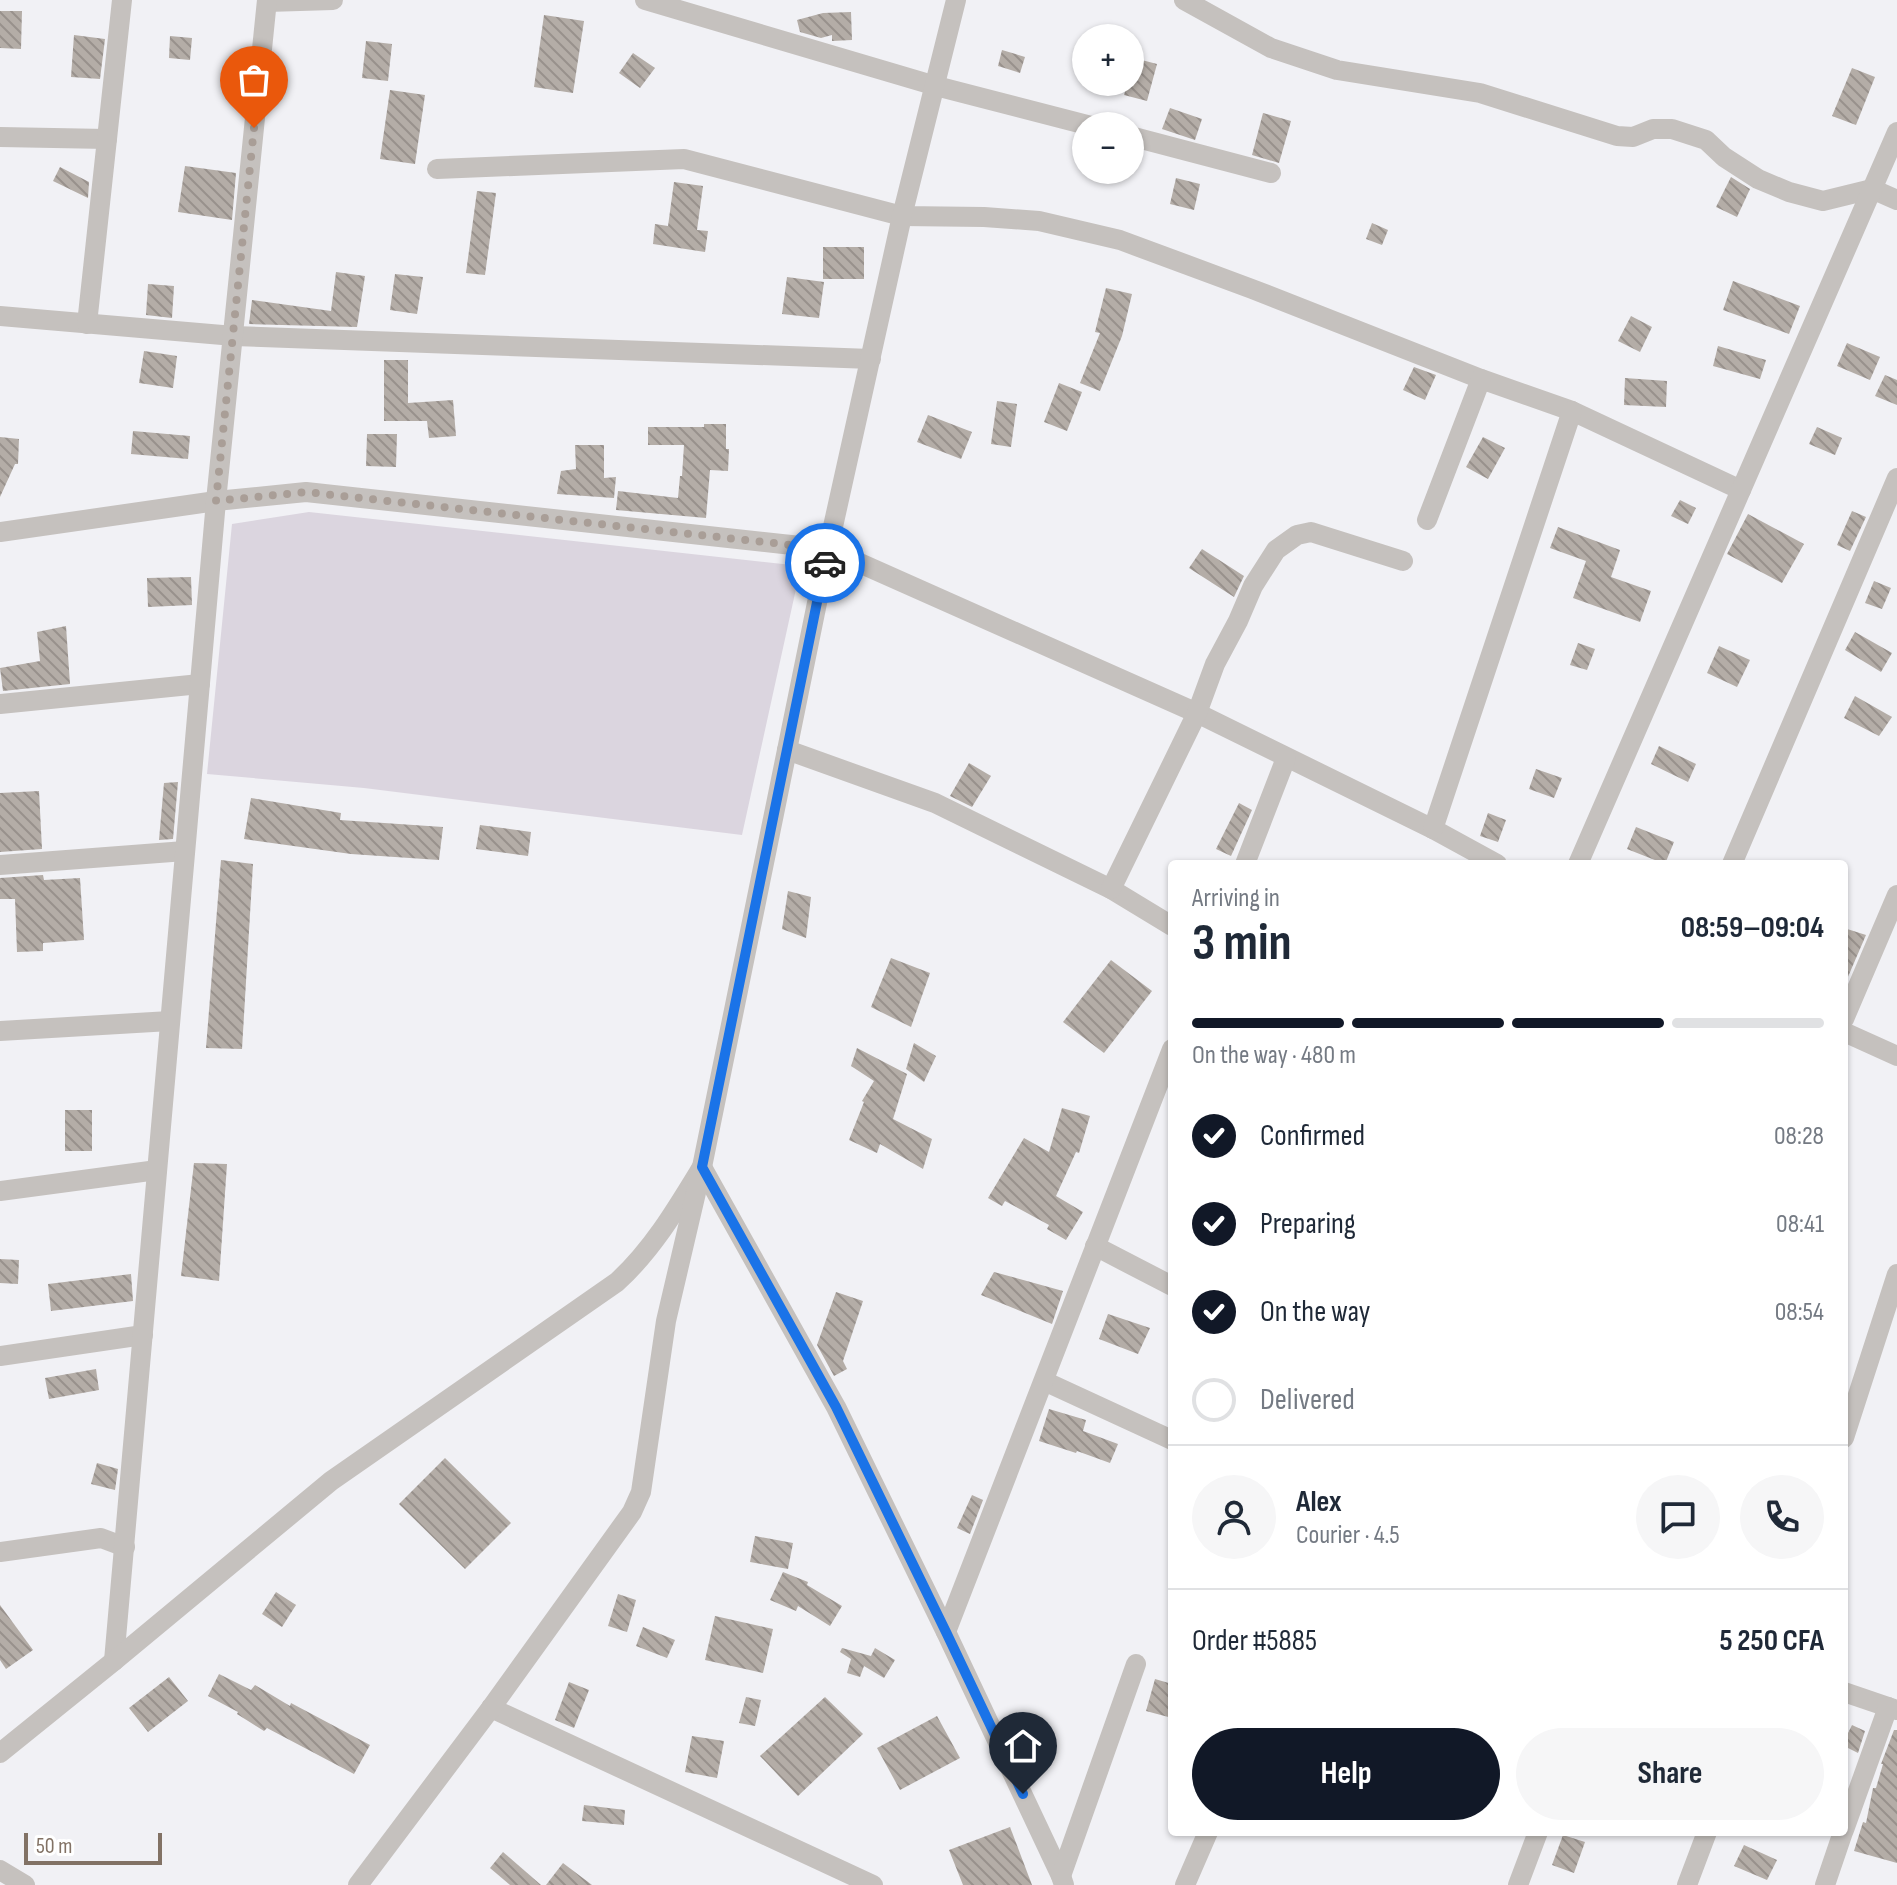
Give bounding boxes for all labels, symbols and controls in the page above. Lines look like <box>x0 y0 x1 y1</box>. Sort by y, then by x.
map controls <box>1072 24 1144 184</box>
button: + <box>1072 24 1144 96</box>
pin <box>220 46 288 128</box>
icon: bag <box>232 58 276 102</box>
button: − <box>1072 112 1144 184</box>
courier <box>785 523 865 603</box>
icon: car <box>803 541 847 585</box>
text: Arriving in <box>1192 883 1280 914</box>
text: 08:59–09:04 <box>1681 910 1824 946</box>
text: 3 min <box>1192 912 1292 975</box>
text: On the way · 480 m <box>1192 1040 1356 1071</box>
icon: check <box>1192 1114 1236 1158</box>
text: Confirmed <box>1260 1118 1365 1154</box>
text: 08:28 <box>1774 1121 1824 1152</box>
icon: check <box>1192 1202 1236 1246</box>
text: Preparing <box>1260 1206 1356 1242</box>
text: 08:41 <box>1776 1209 1824 1240</box>
icon: check <box>1192 1290 1236 1334</box>
text: On the way <box>1260 1294 1370 1330</box>
text: 08:54 <box>1775 1297 1824 1328</box>
text: Delivered <box>1260 1382 1355 1418</box>
button: person <box>1192 1475 1276 1559</box>
button: chat <box>1636 1475 1720 1559</box>
button: phone <box>1740 1475 1824 1559</box>
text: Alex <box>1296 1484 1342 1520</box>
text: Courier · 4.5 <box>1296 1520 1400 1551</box>
text: Order #5885 <box>1192 1623 1317 1659</box>
text: 5 250 CFA <box>1719 1623 1824 1659</box>
pin <box>989 1712 1057 1794</box>
icon: home <box>1001 1724 1045 1768</box>
button: Help <box>1192 1728 1500 1820</box>
button: Share <box>1516 1728 1824 1820</box>
scale bar <box>24 1829 162 1865</box>
text: 50 m <box>36 1833 72 1860</box>

